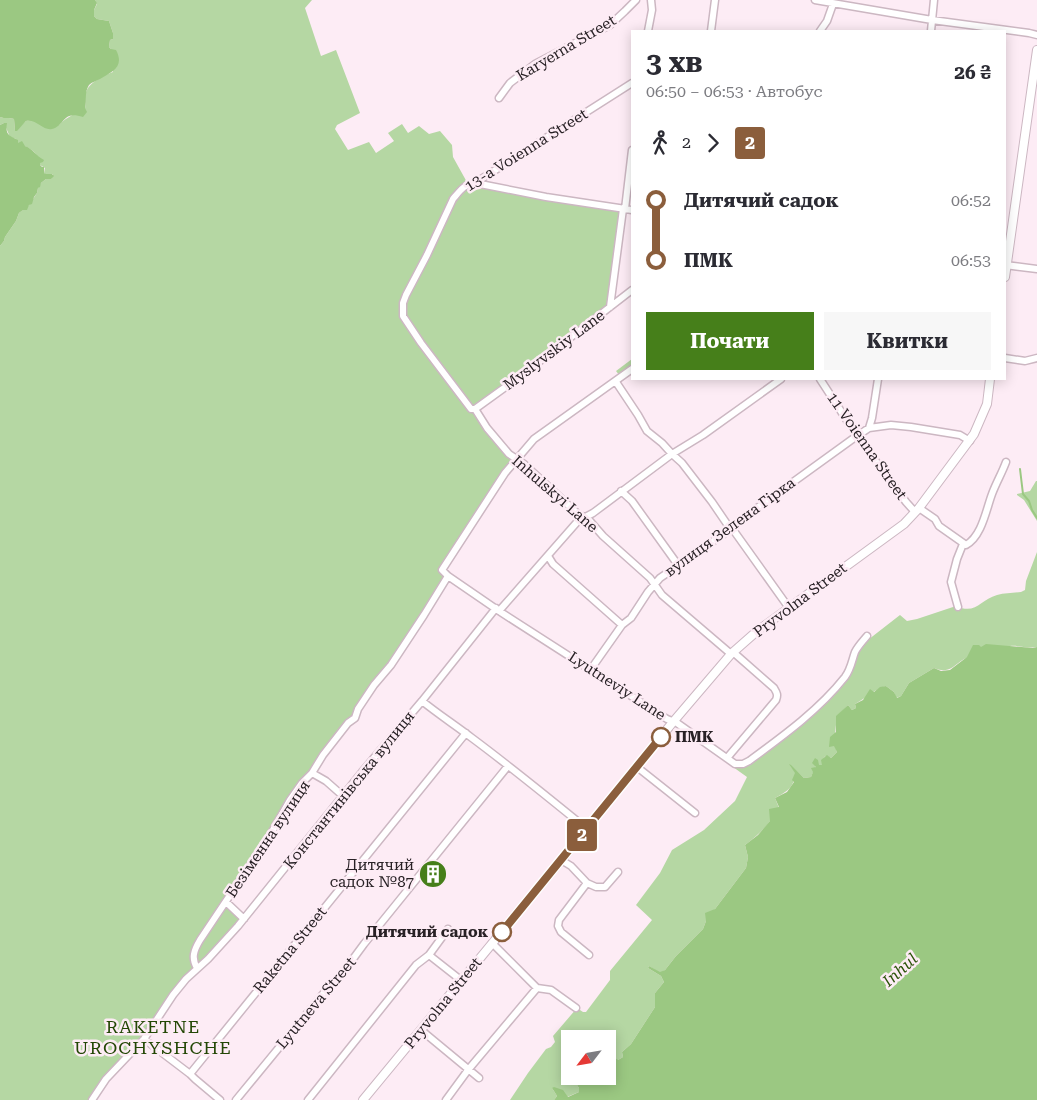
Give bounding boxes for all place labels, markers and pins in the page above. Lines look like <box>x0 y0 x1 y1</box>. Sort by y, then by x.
marker: ПМК <box>651 727 671 747</box>
place label: ПМК <box>675 728 714 746</box>
place label: Дитячий садок №87 <box>330 856 414 891</box>
building icon: Дитячий садок №87 <box>418 859 448 889</box>
marker: Дитячий садок <box>492 922 512 942</box>
place label: Дитячий садок <box>366 923 489 941</box>

